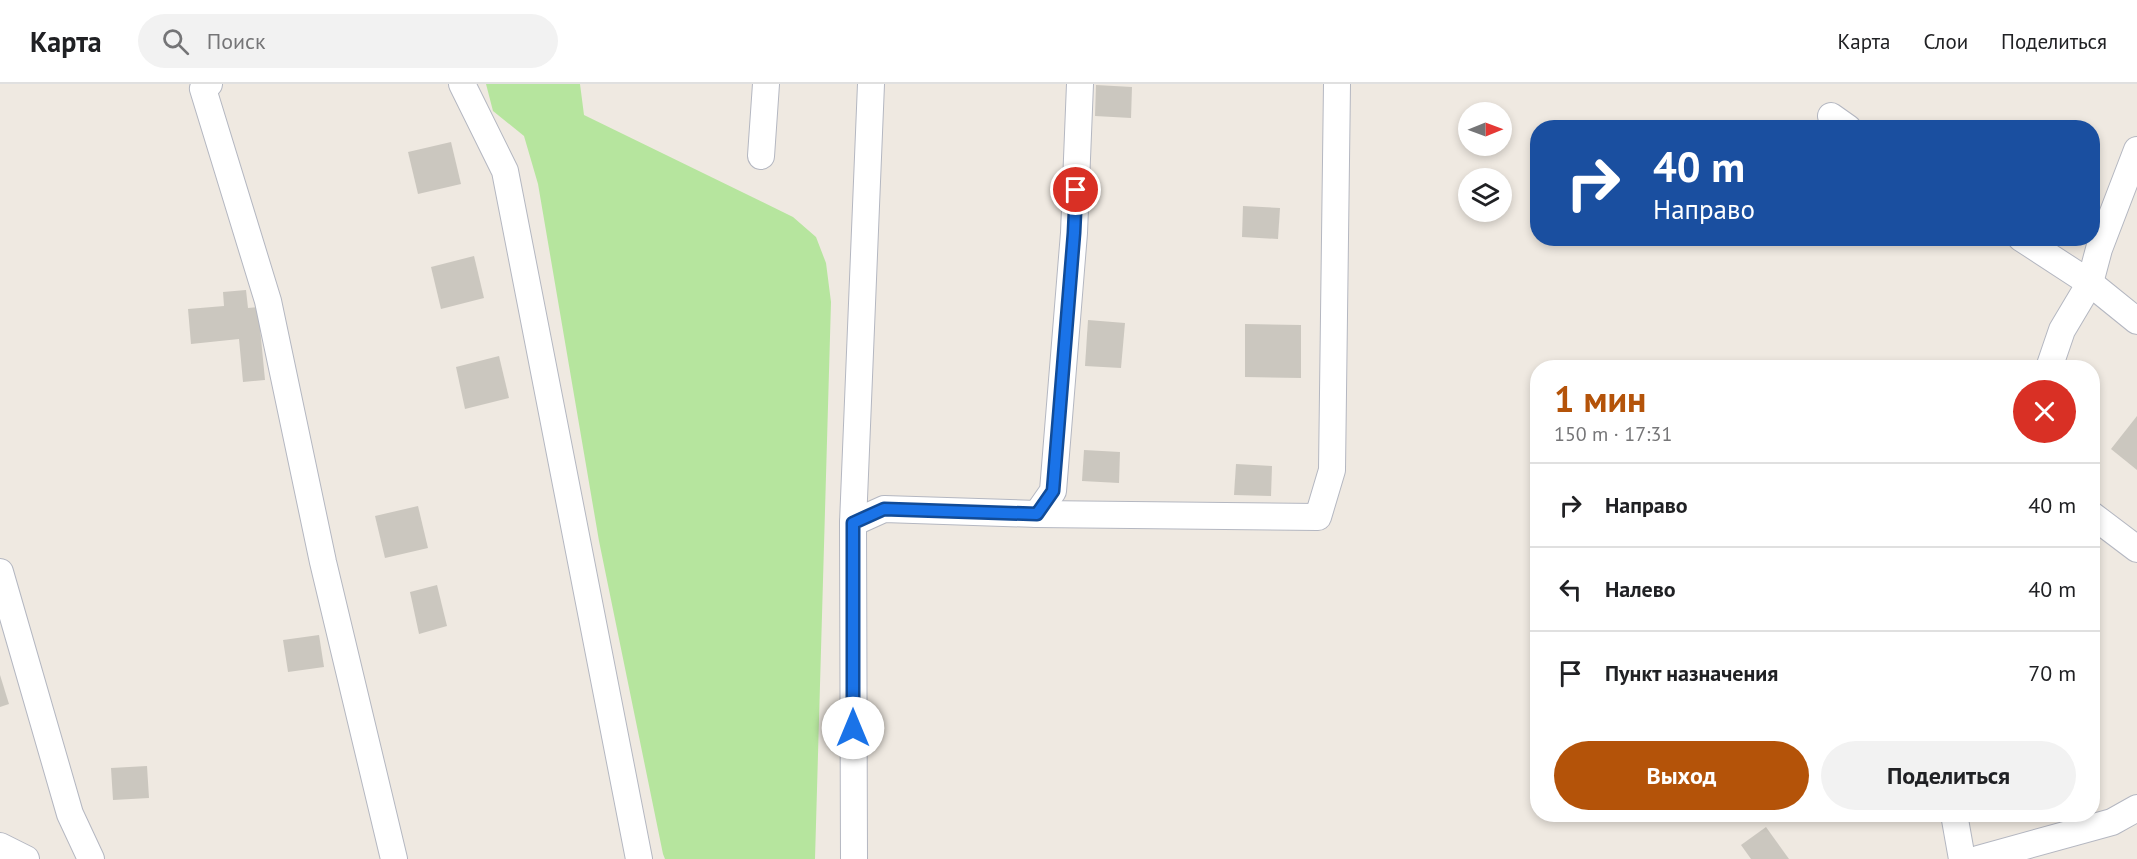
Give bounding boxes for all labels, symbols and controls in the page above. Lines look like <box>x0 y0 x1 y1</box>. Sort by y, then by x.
search box <box>138 14 558 68</box>
text: Карта <box>30 23 102 60</box>
icon: search <box>159 25 192 58</box>
text: Поиск <box>207 27 266 55</box>
text: Карта <box>1837 28 1890 55</box>
text: Слои <box>1923 28 1968 55</box>
text: Поделиться <box>2001 28 2107 55</box>
north arrow <box>1458 102 1512 156</box>
map controls <box>1458 102 1512 222</box>
text: 40 m <box>1653 139 1745 194</box>
icon: right <box>1554 144 1632 222</box>
pin <box>1050 164 1101 215</box>
button: layers <box>1458 168 1512 222</box>
icon: arrive <box>1059 173 1092 206</box>
text: Направо <box>1653 192 1755 226</box>
text: 1 мин <box>1554 375 1646 422</box>
button: close <box>2013 380 2076 443</box>
text: 150 m · 17:31 <box>1554 421 1672 447</box>
icon: right <box>1554 489 1587 522</box>
text: Направо <box>1605 491 1688 519</box>
text: 40 m <box>2028 491 2076 519</box>
icon: left <box>1554 573 1587 606</box>
text: Налево <box>1605 575 1676 603</box>
text: 40 m <box>2028 575 2076 603</box>
icon: arrive <box>1554 657 1587 690</box>
text: Пункт назначения <box>1605 659 1778 687</box>
text: 70 m <box>2028 659 2076 687</box>
position arrow <box>821 696 885 760</box>
button: Выход <box>1554 741 1809 810</box>
button: Поделиться <box>1821 741 2076 810</box>

